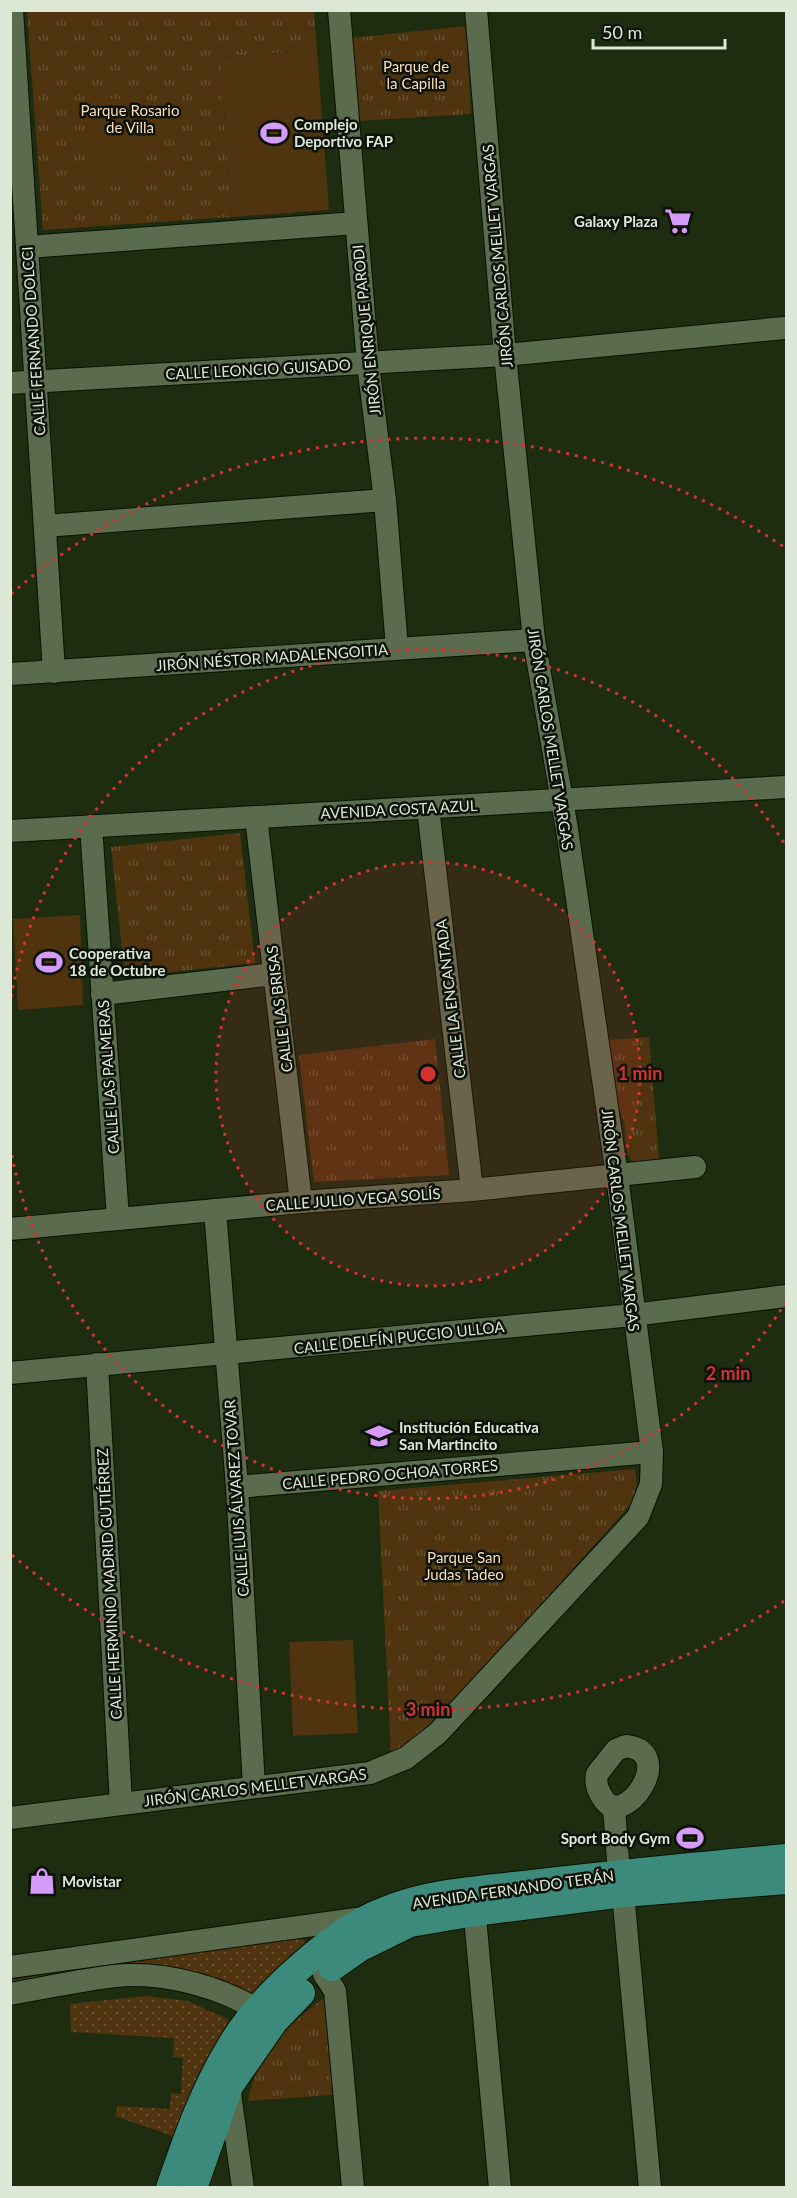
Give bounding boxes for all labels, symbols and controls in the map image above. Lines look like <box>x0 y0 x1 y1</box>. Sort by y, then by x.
scale bar <box>593 12 725 50</box>
text: 50 m <box>602 21 642 43</box>
park label: Parque de la Capilla <box>383 57 449 92</box>
park label: Parque Rosario de Villa <box>81 101 179 136</box>
place label: Complejo Deportivo FAP <box>294 115 393 150</box>
sports icon: Complejo Deportivo FAP <box>259 118 289 148</box>
street label: JIRÓN CARLOS MELLET VARGAS <box>478 144 516 368</box>
supermarket icon: Galaxy Plaza <box>663 206 693 236</box>
place label: Galaxy Plaza <box>574 212 658 230</box>
street label: JIRÓN ENRIQUE PARODI <box>348 244 384 416</box>
street label: CALLE FERNANDO DOLCCI <box>17 246 49 436</box>
street label: CALLE LEONCIO GUISADO <box>165 355 351 383</box>
street label: JIRÓN CARLOS MELLET VARGAS <box>525 627 577 851</box>
street label: JIRÓN NÉSTOR MADALENGOITIA <box>155 640 389 674</box>
street label: AVENIDA COSTA AZUL <box>320 796 478 822</box>
street label: CALLE LA ENCANTADA <box>431 918 469 1080</box>
place label: Cooperativa 18 de Octubre <box>69 944 165 979</box>
street label: CALLE LAS BRISAS <box>262 945 296 1073</box>
sports icon: Cooperativa 18 de Octubre <box>34 947 64 977</box>
street label: CALLE LAS PALMERAS <box>94 999 122 1155</box>
text: 1 min <box>618 1062 662 1084</box>
centre of rings <box>418 1064 438 1084</box>
street label: JIRÓN CARLOS MELLET VARGAS <box>598 1108 644 1332</box>
street label: CALLE JULIO VEGA SOLÍS <box>265 1184 441 1214</box>
street label: CALLE DELFÍN PUCCIO ULLOA <box>293 1317 506 1357</box>
text: 2 min <box>706 1362 750 1384</box>
street label: CALLE LUIS ÁLVAREZ TOVAR <box>220 1398 252 1597</box>
place label: Institución Educativa San Martincito <box>399 1418 539 1453</box>
school or university icon: Institución Educativa San Martincito <box>364 1421 394 1451</box>
street label: CALLE HERMINIO MADRID GUTIÉRREZ <box>93 1448 125 1720</box>
street label: CALLE PEDRO OCHOA TORRES <box>281 1456 499 1492</box>
park label: Parque San Judas Tadeo <box>424 1548 504 1583</box>
text: 3 min <box>406 1698 450 1720</box>
street label: JIRÓN CARLOS MELLET VARGAS <box>143 1764 367 1810</box>
sports icon: Sport Body Gym <box>675 1823 705 1853</box>
place label: Sport Body Gym <box>561 1829 670 1847</box>
shop icon: Movistar <box>27 1866 57 1896</box>
street label: AVENIDA FERNANDO TERÁN <box>411 1866 615 1912</box>
place label: Movistar <box>62 1872 122 1890</box>

